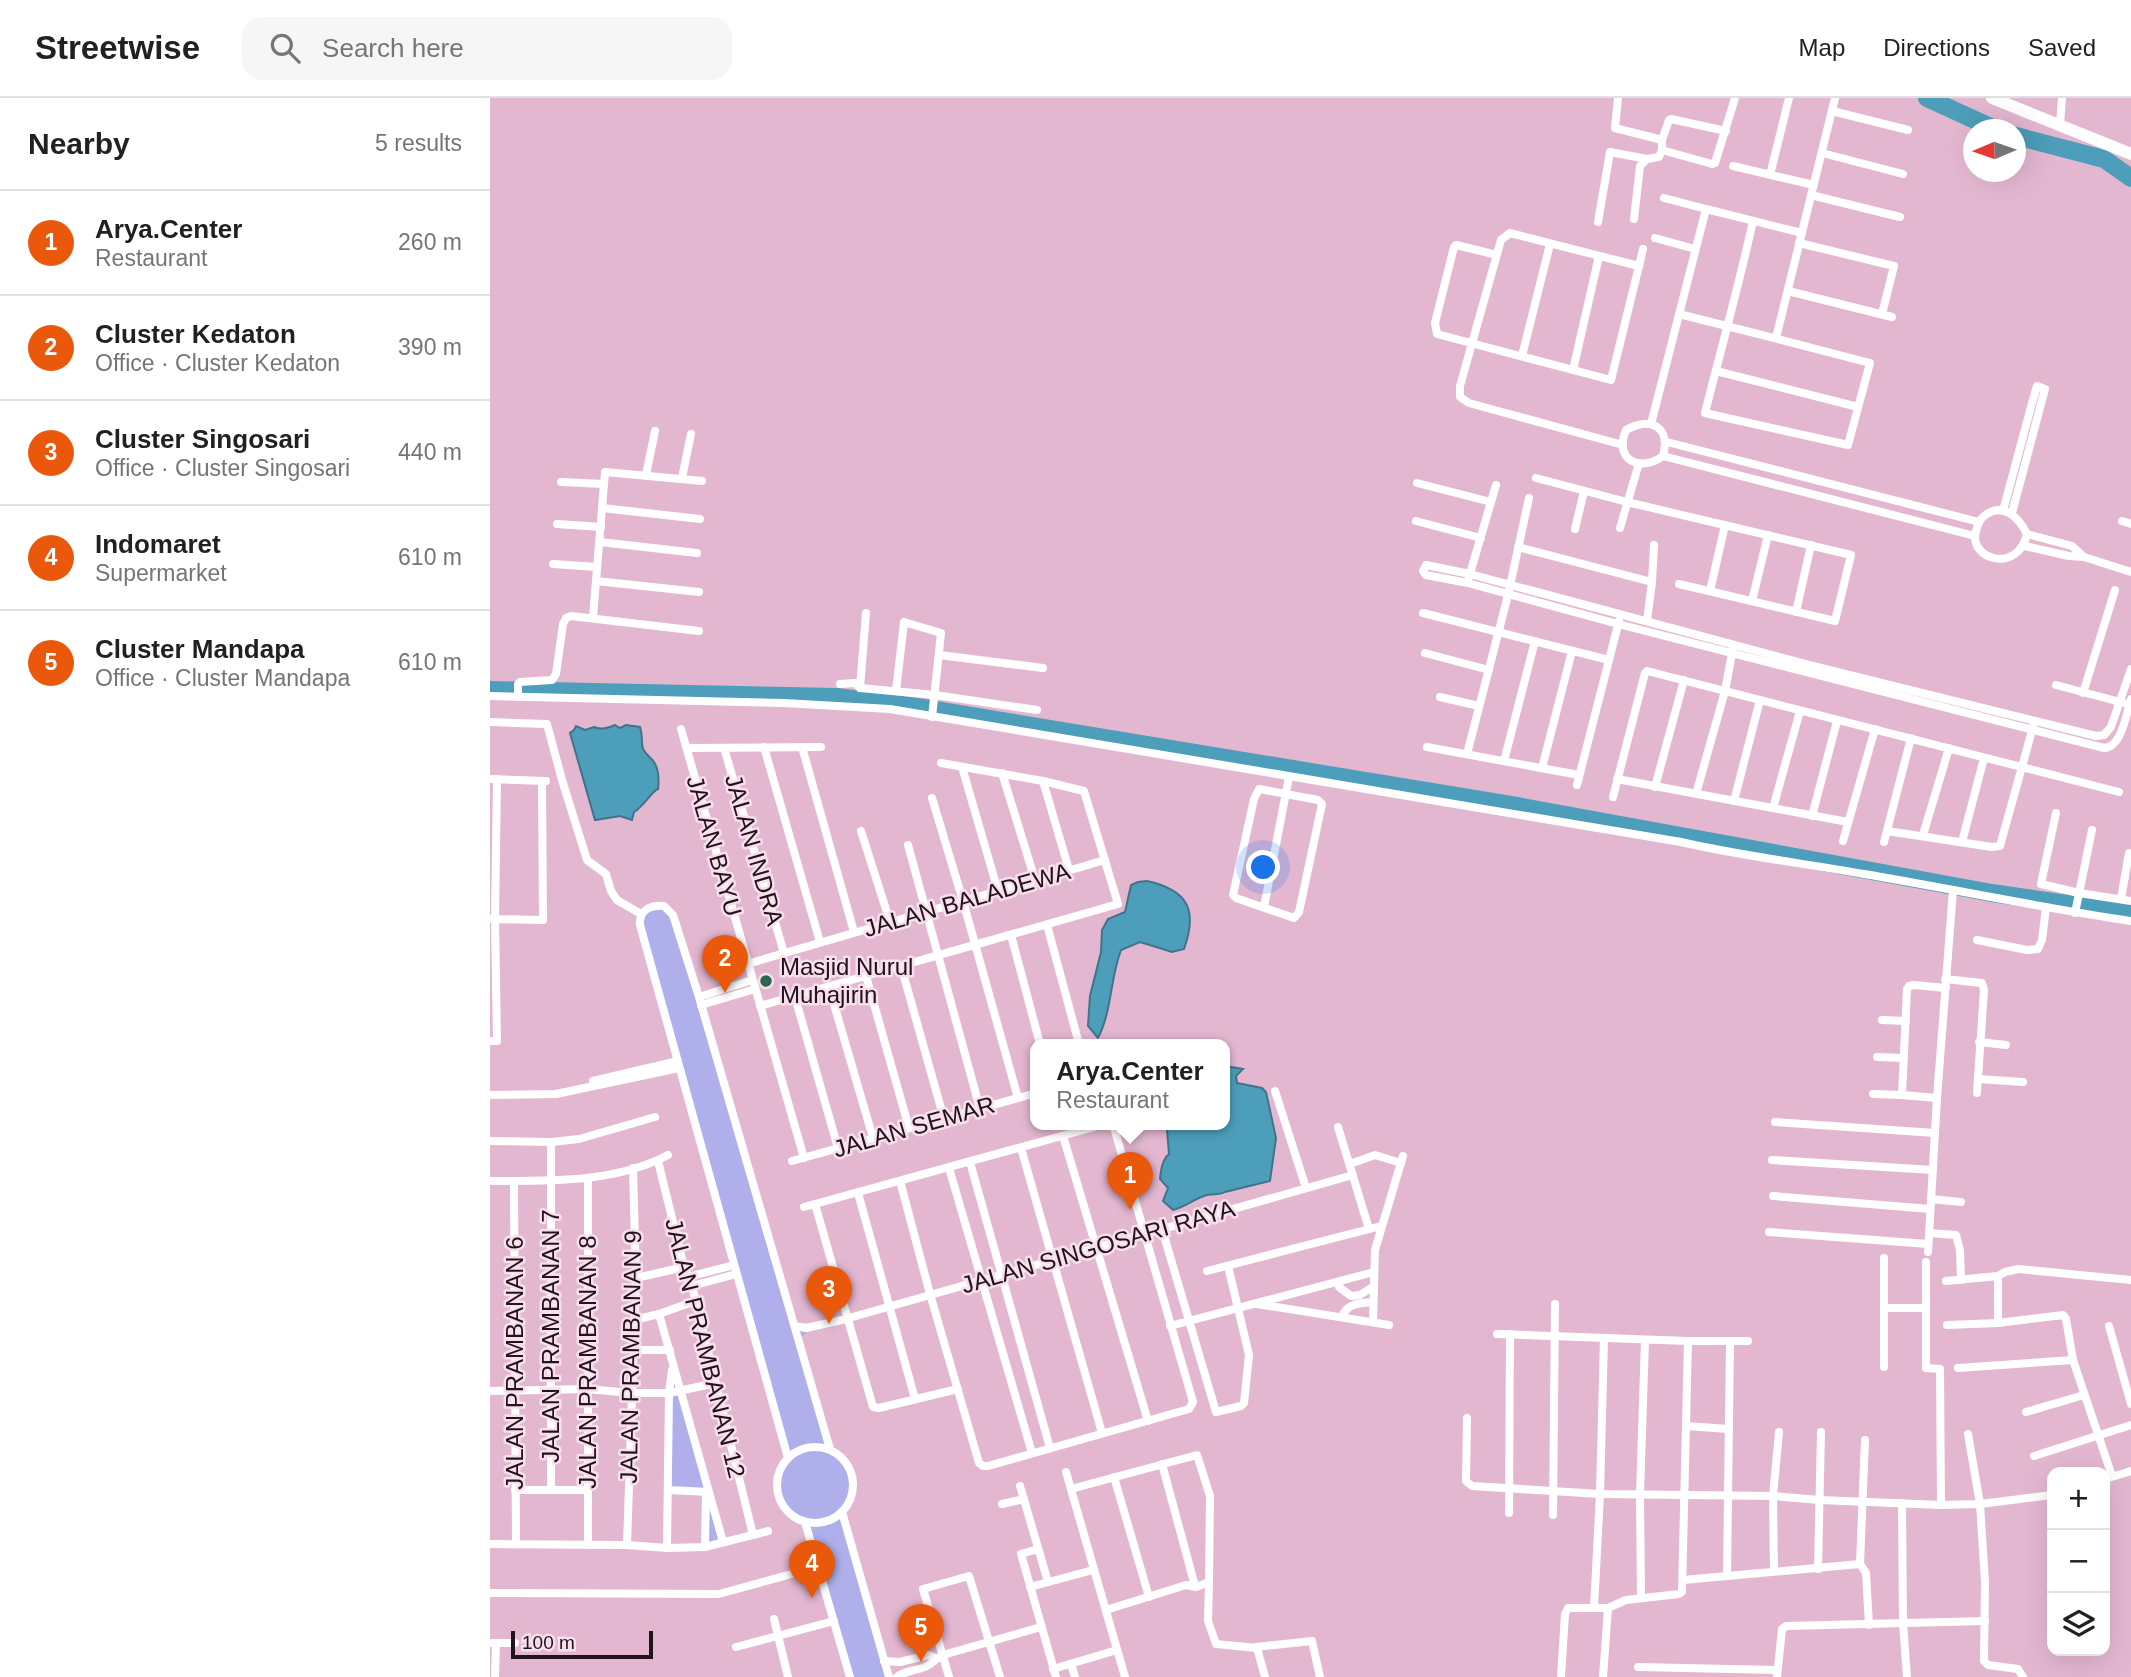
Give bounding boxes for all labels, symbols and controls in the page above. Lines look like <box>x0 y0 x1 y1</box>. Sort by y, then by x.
search box <box>242 17 732 80</box>
text: Streetwise <box>35 29 200 66</box>
icon: search <box>266 29 304 67</box>
text: Search here <box>322 33 464 63</box>
text: Map <box>1799 34 1845 61</box>
text: Directions <box>1883 34 1990 61</box>
text: Saved <box>2028 34 2096 61</box>
north arrow <box>1963 119 2026 182</box>
text: Nearby <box>28 127 130 160</box>
text: 5 results <box>375 130 462 156</box>
text: Arya.Center <box>95 214 242 244</box>
text: 1 <box>45 229 57 255</box>
text: 260 m <box>398 229 462 255</box>
text: Restaurant <box>95 245 208 271</box>
text: Cluster Kedaton <box>95 319 296 349</box>
text: 2 <box>45 334 57 360</box>
text: 390 m <box>398 334 462 360</box>
text: Office · Cluster Kedaton <box>95 350 340 376</box>
text: Cluster Singosari <box>95 424 310 454</box>
text: 3 <box>45 439 57 465</box>
text: 440 m <box>398 439 462 465</box>
text: Office · Cluster Singosari <box>95 455 350 481</box>
text: Indomaret <box>95 529 221 559</box>
text: 4 <box>45 544 57 570</box>
text: 610 m <box>398 544 462 570</box>
text: Supermarket <box>95 560 227 586</box>
text: Cluster Mandapa <box>95 634 305 664</box>
text: 5 <box>45 649 57 675</box>
text: 610 m <box>398 649 462 675</box>
text: Office · Cluster Mandapa <box>95 665 350 691</box>
street label: JALAN INDRA <box>720 771 789 929</box>
street label: JALAN BAYU <box>682 772 747 919</box>
your location <box>1246 850 1280 884</box>
street label: JALAN BALADEWA <box>860 857 1073 942</box>
pin: 2 <box>702 935 748 993</box>
place label: Masjid Nurul Muhajirin <box>780 953 913 1008</box>
marker: Masjid Nurul Muhajirin <box>758 973 774 989</box>
popup <box>1030 1039 1230 1130</box>
text: Arya.Center <box>1056 1056 1204 1086</box>
text: Restaurant <box>1056 1087 1169 1113</box>
street label: JALAN SEMAR <box>830 1091 998 1162</box>
pin: 1 <box>1107 1152 1153 1210</box>
street label: JALAN SINGOSARI RAYA <box>958 1195 1238 1299</box>
street label: JALAN PRAMBANAN 7 <box>537 1209 564 1463</box>
street label: JALAN PRAMBANAN 12 <box>660 1215 751 1481</box>
street label: JALAN PRAMBANAN 9 <box>615 1230 646 1484</box>
street label: JALAN PRAMBANAN 8 <box>574 1235 601 1489</box>
street label: JALAN PRAMBANAN 6 <box>501 1236 528 1490</box>
pin: 3 <box>806 1266 852 1324</box>
map controls <box>2047 1467 2110 1656</box>
button: + <box>2047 1467 2110 1530</box>
button: − <box>2047 1530 2110 1593</box>
pin: 4 <box>789 1540 835 1598</box>
button: layers <box>2047 1593 2110 1656</box>
pin: 5 <box>898 1604 944 1662</box>
scale bar <box>511 1628 653 1660</box>
text: 100 m <box>522 1632 575 1653</box>

